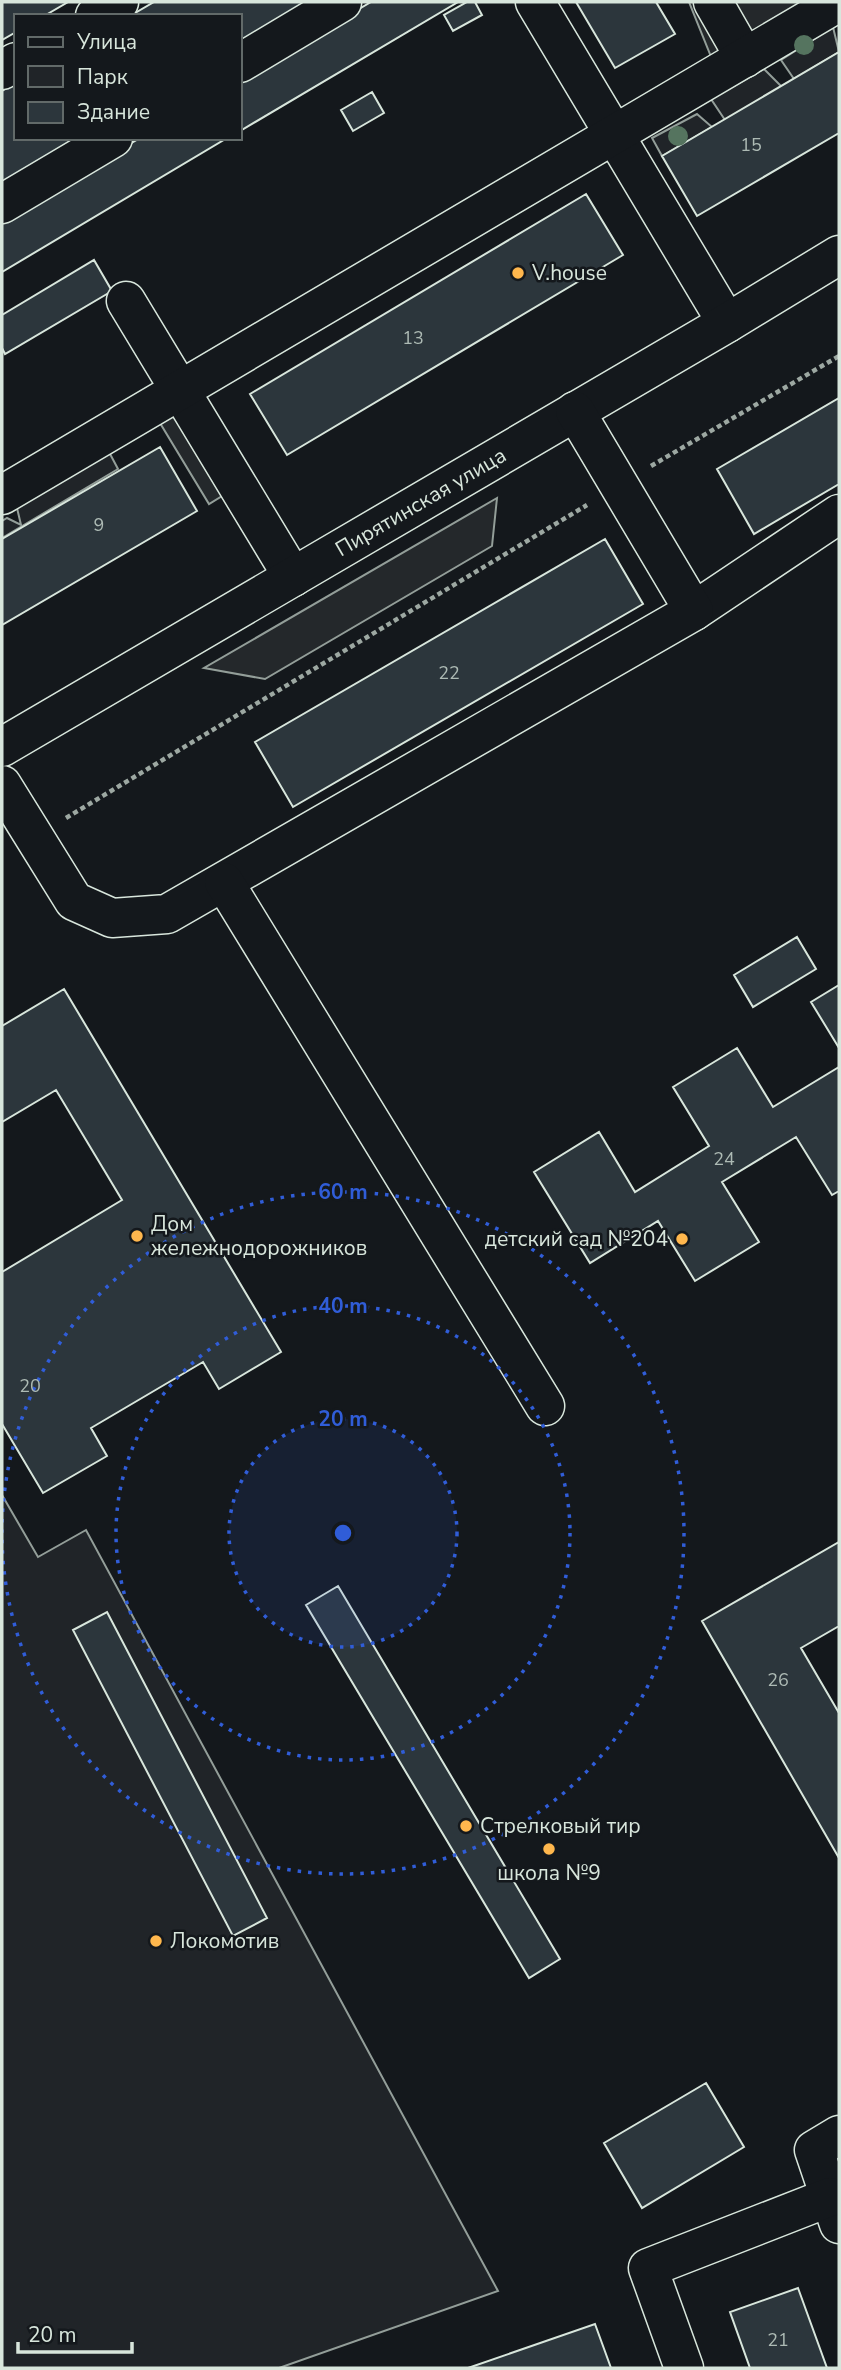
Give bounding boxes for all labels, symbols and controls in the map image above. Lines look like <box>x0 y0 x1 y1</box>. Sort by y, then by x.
legend <box>14 14 242 140</box>
text: Улица <box>76 28 137 56</box>
text: Парк <box>77 63 129 91</box>
text: Здание <box>77 98 150 126</box>
house number: 15 <box>740 133 762 157</box>
place label: V.house <box>531 259 607 287</box>
marker: V.house <box>510 265 526 281</box>
house number: 13 <box>402 326 424 350</box>
street label: Пирятинская улица <box>330 441 511 563</box>
house number: 9 <box>94 513 104 537</box>
house number: 22 <box>438 661 460 685</box>
house number: 24 <box>713 1147 735 1171</box>
text: 60 m <box>318 1178 368 1206</box>
place label: Дом жележнодорожников <box>151 1210 367 1262</box>
place label: детский сад №204 <box>484 1225 668 1253</box>
marker: Дом жележнодорожников <box>129 1228 145 1244</box>
marker: детский сад №204 <box>674 1231 690 1247</box>
text: 40 m <box>318 1292 368 1320</box>
house number: 20 <box>19 1374 41 1398</box>
text: 20 m <box>318 1405 368 1433</box>
centre of rings <box>331 1521 355 1545</box>
house number: 26 <box>767 1668 789 1692</box>
place label: Стрелковый тир <box>480 1812 641 1840</box>
marker: Стрелковый тир <box>458 1818 474 1834</box>
marker: школа №9 <box>541 1841 557 1857</box>
place label: школа №9 <box>497 1859 601 1887</box>
place label: Локомотив <box>170 1927 279 1955</box>
marker: Локомотив <box>148 1933 164 1949</box>
scale bar <box>18 2310 131 2354</box>
text: 20 m <box>28 2321 77 2349</box>
house number: 21 <box>767 2328 789 2352</box>

